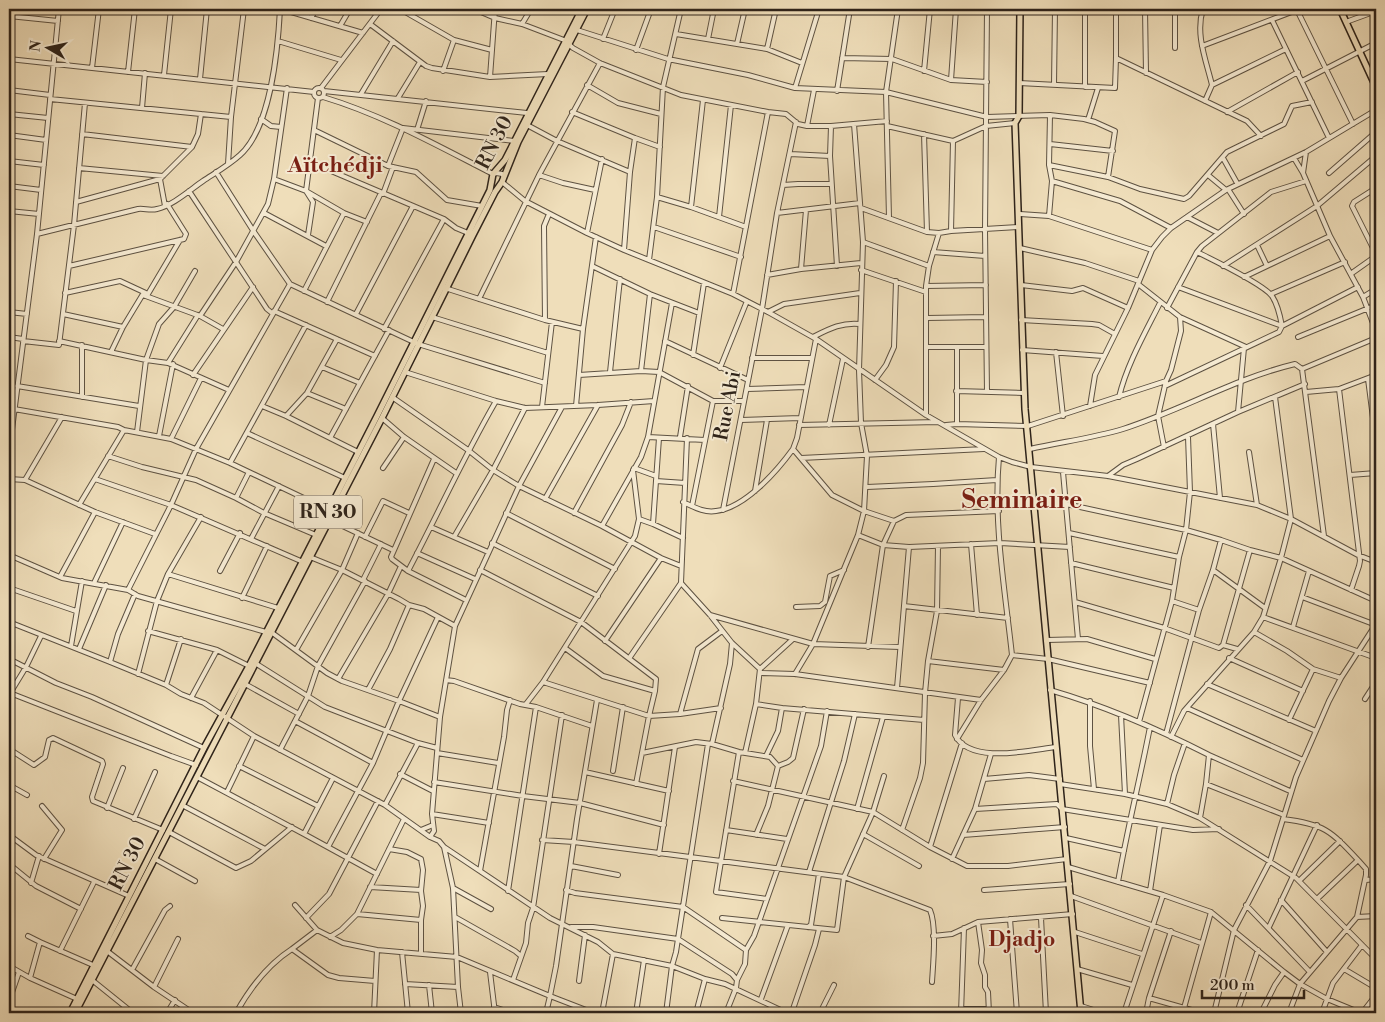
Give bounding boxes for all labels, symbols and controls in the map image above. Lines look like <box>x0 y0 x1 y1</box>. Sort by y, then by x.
north arrow <box>22 22 72 72</box>
text: N <box>26 39 46 53</box>
street label: RN 30 <box>471 112 519 174</box>
district label: Aïtchédji <box>287 152 382 179</box>
street label: Rue Abi <box>709 368 747 443</box>
district label: Seminaire <box>961 485 1083 516</box>
road number: RN 30 <box>294 496 362 528</box>
street label: RN 30 <box>104 833 152 895</box>
district label: Djadjo <box>989 927 1055 953</box>
scale bar <box>1202 967 1305 999</box>
text: 200 m <box>1210 976 1255 995</box>

